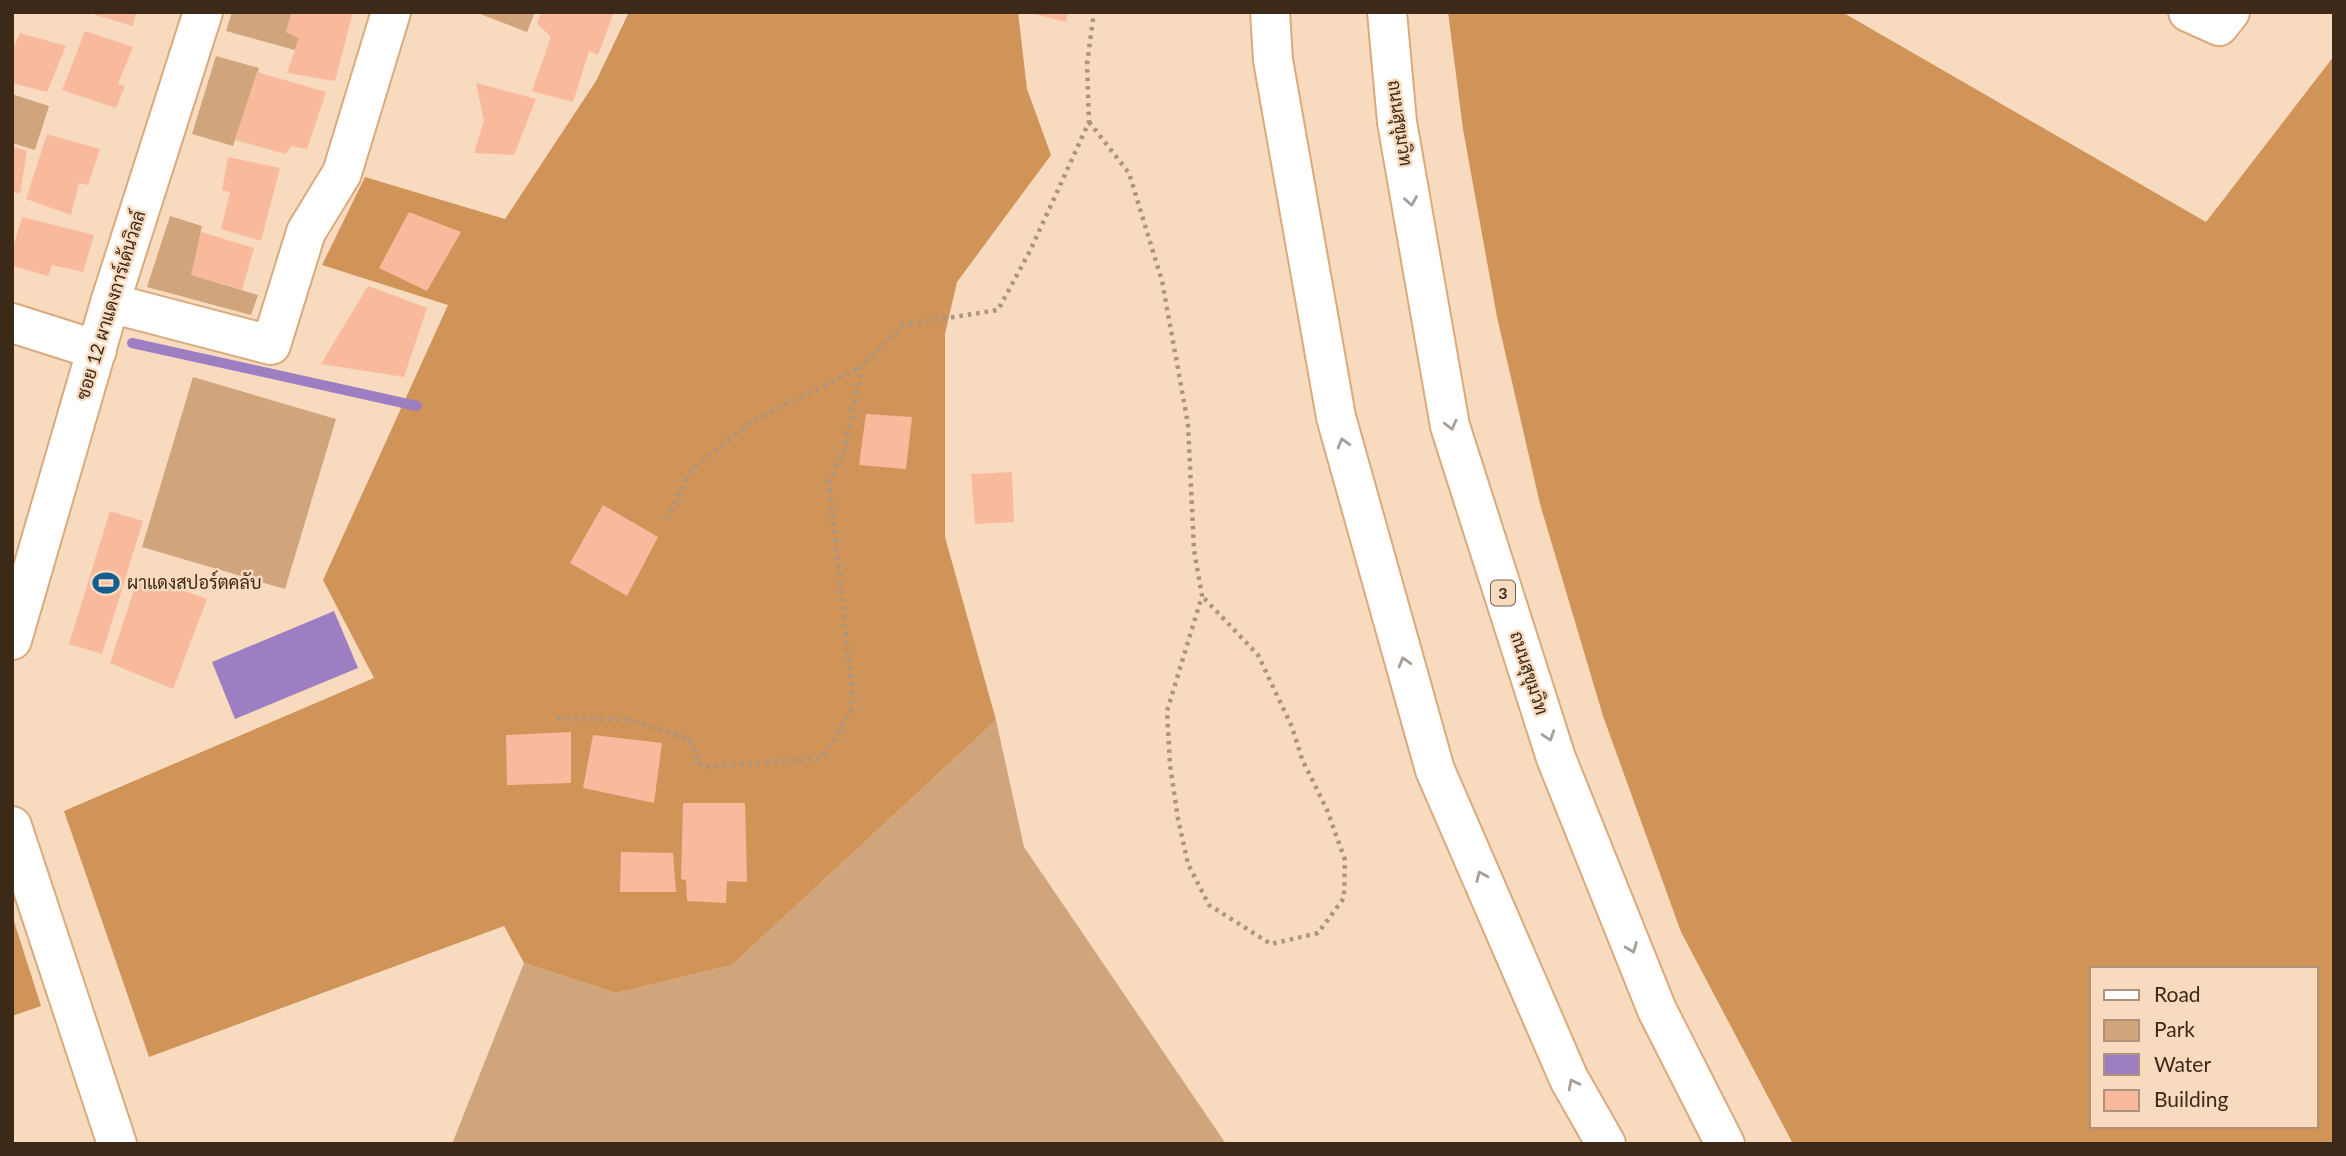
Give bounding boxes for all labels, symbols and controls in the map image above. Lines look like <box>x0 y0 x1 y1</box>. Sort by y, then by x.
street label: ถนนสุขุมวิท <box>1382 78 1418 168</box>
one-way arrow <box>1403 195 1418 207</box>
street label: ซอย 12 ผาแดงการ์เด้นวิลล์ <box>70 207 149 402</box>
one-way arrow <box>1443 419 1457 431</box>
one-way arrow <box>1337 437 1351 449</box>
sports icon: ผาแดงสปอร์ตคลับ <box>91 568 121 598</box>
place label: ผาแดงสปอร์ตคลับ <box>127 570 262 593</box>
road number: 3 <box>1491 580 1515 606</box>
street label: ถนนสุขุมวิท <box>1504 628 1554 718</box>
one-way arrow <box>1398 656 1413 668</box>
one-way arrow <box>1540 729 1555 741</box>
one-way arrow <box>1475 871 1489 883</box>
one-way arrow <box>1623 941 1637 953</box>
legend <box>2090 967 2318 1128</box>
text: Road <box>2154 981 2201 1006</box>
text: Park <box>2154 1016 2195 1041</box>
text: Water <box>2154 1051 2211 1076</box>
one-way arrow <box>1567 1079 1581 1091</box>
text: Building <box>2154 1086 2229 1111</box>

